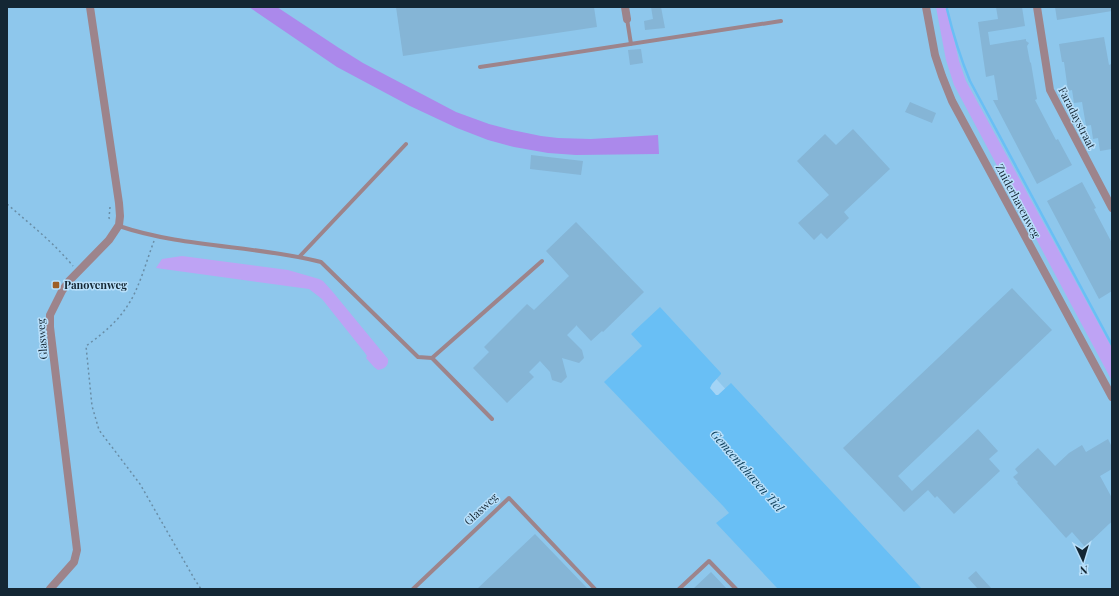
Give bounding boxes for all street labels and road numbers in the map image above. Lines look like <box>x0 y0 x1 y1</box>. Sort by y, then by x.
street label: Faradaystraat <box>1055 84 1100 151</box>
street label: Zuiderhavenweg <box>993 161 1044 241</box>
street label: Glasweg <box>33 318 50 360</box>
street label: Glasweg <box>461 489 501 528</box>

